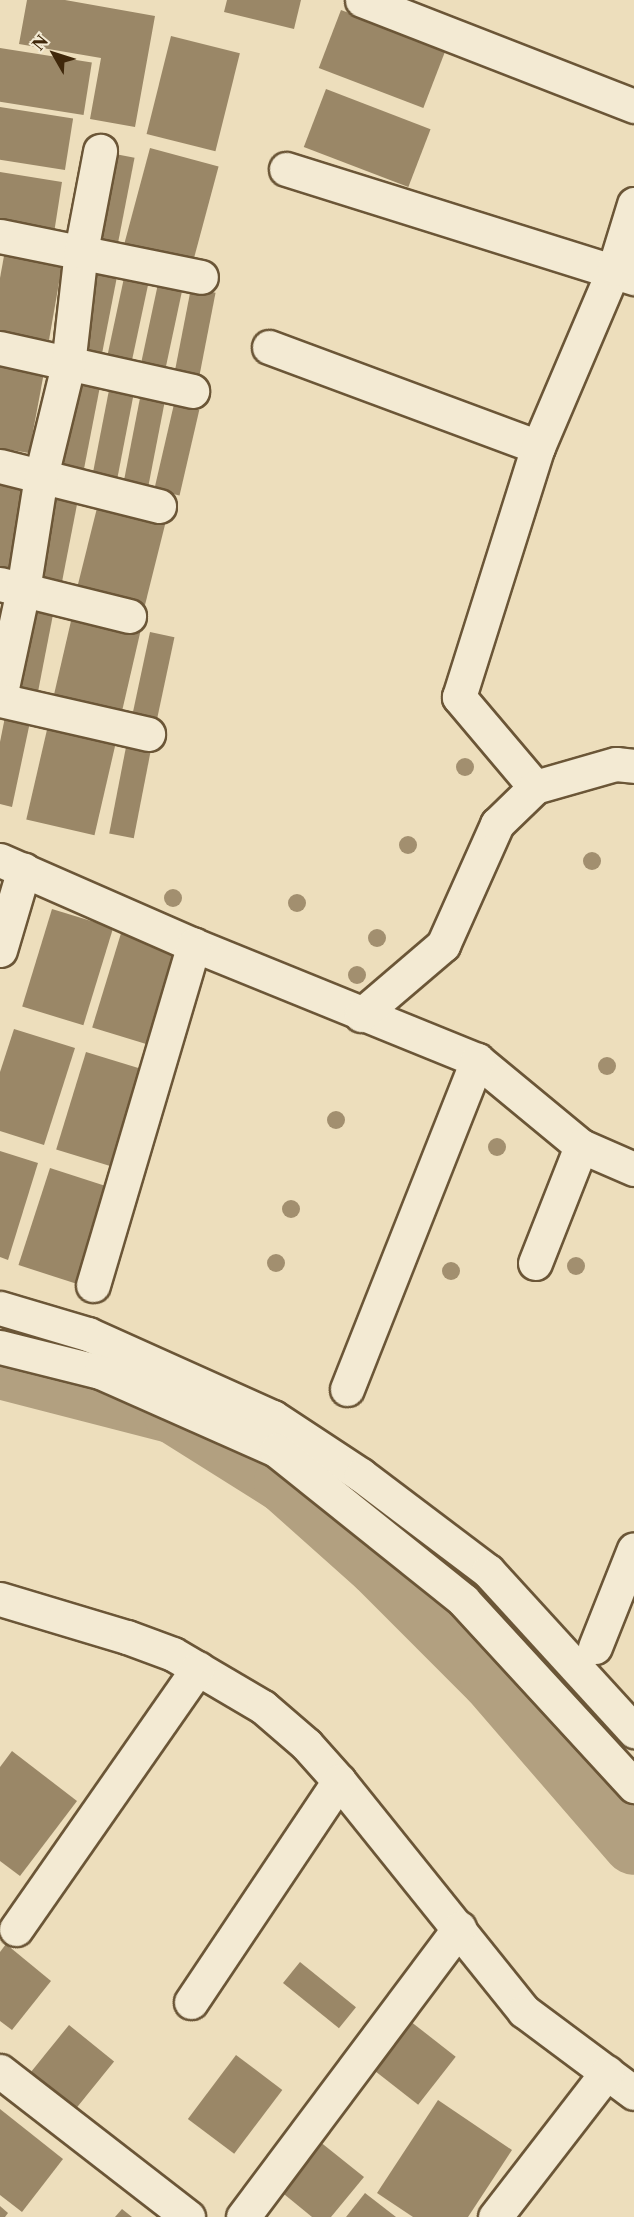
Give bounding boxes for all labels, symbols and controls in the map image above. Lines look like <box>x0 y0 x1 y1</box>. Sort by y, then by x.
north arrow <box>24 24 84 84</box>
text: N <box>28 31 52 54</box>

